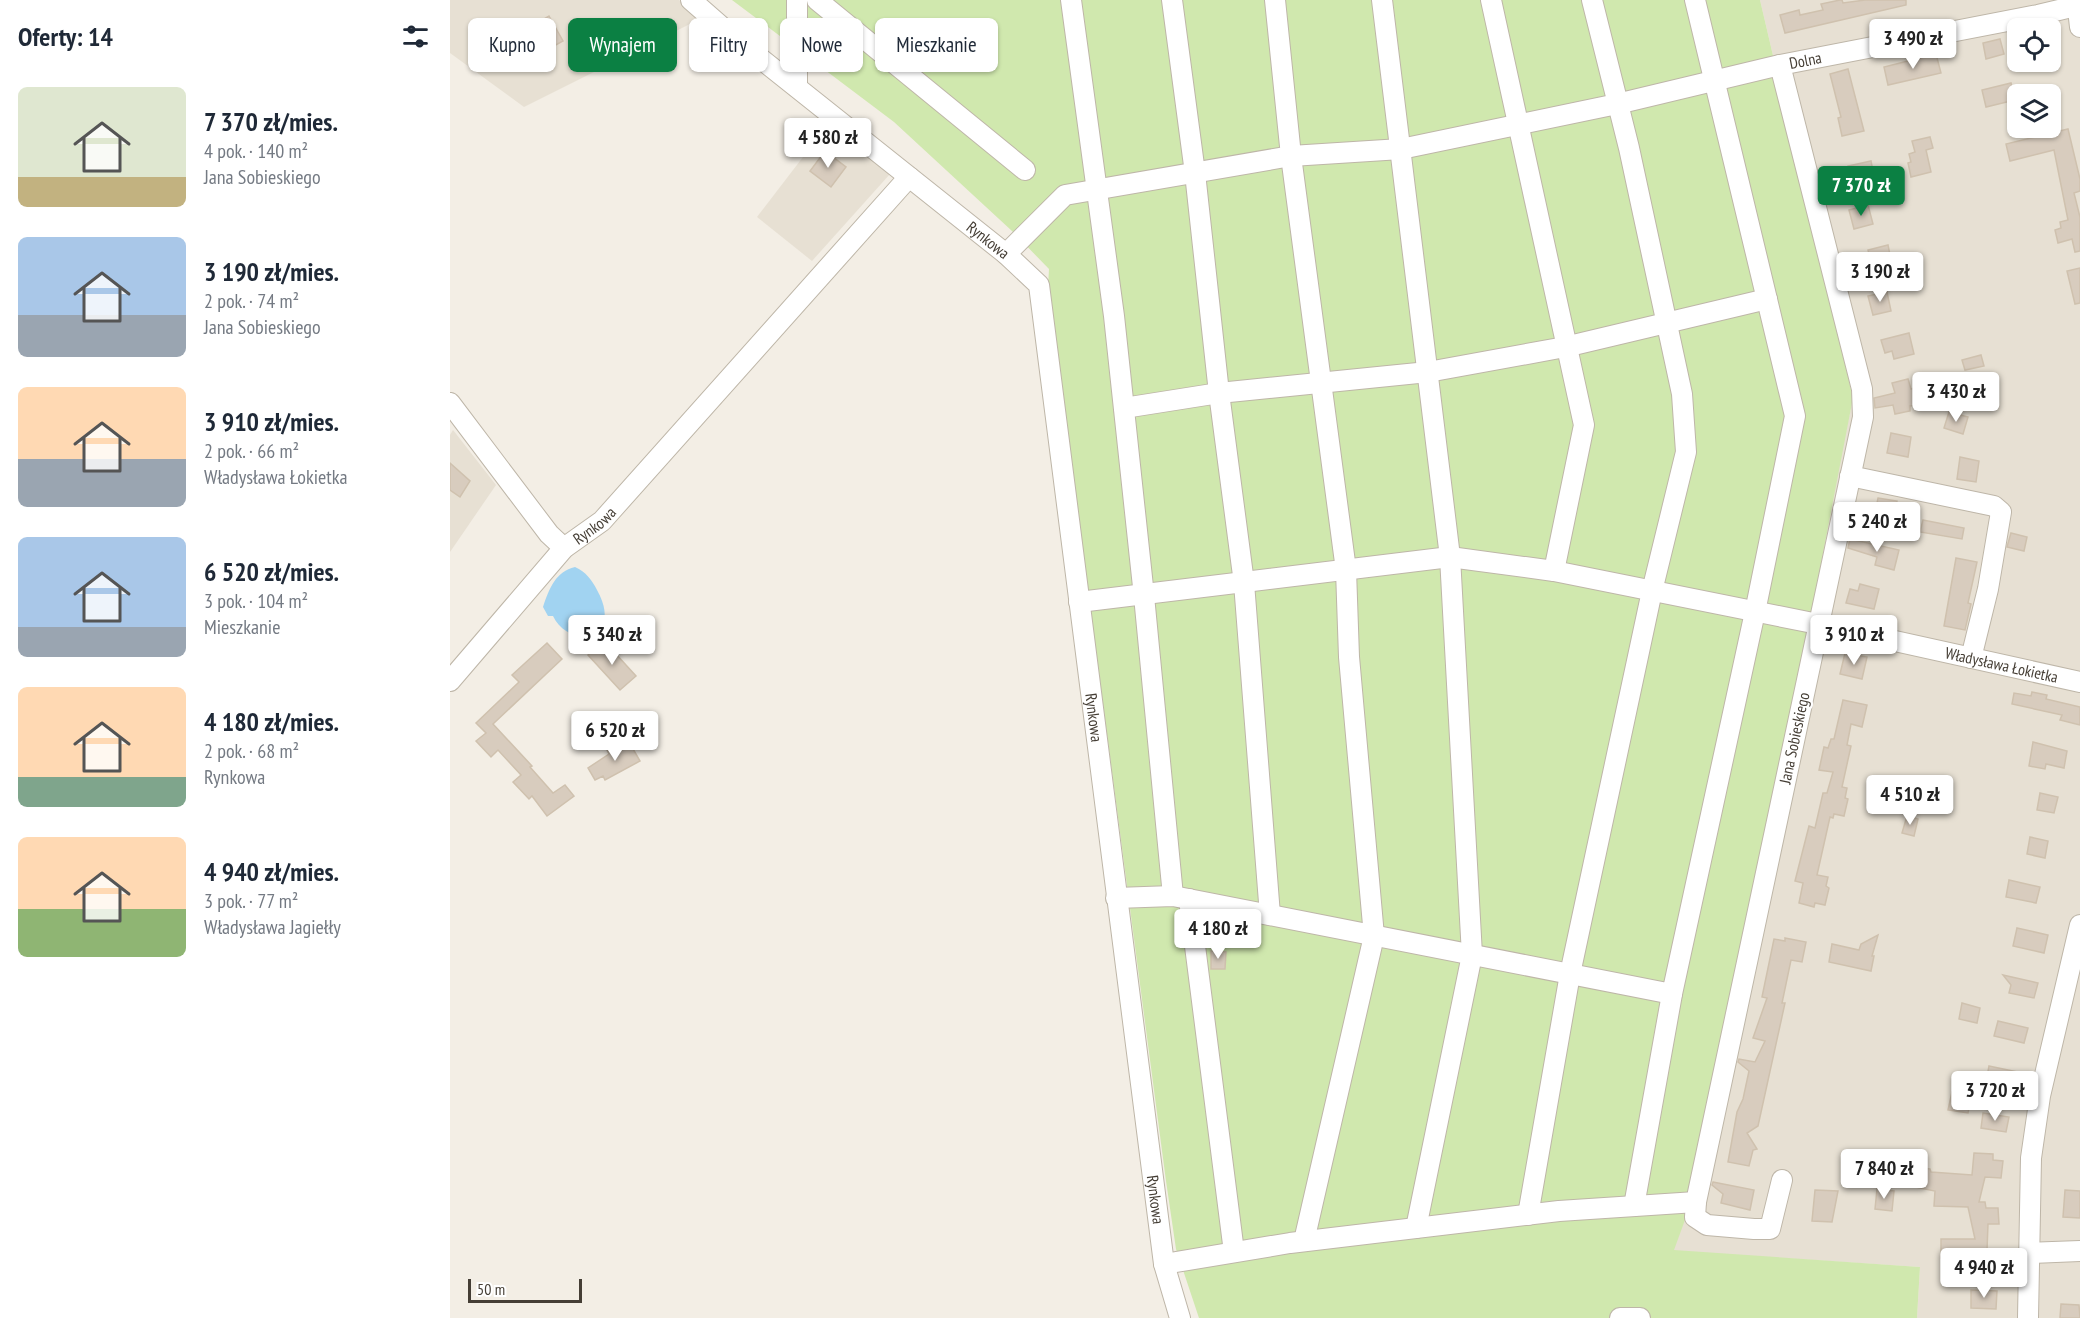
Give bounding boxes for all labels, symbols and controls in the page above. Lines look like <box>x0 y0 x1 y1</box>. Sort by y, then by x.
chip: Kupno <box>468 18 556 72</box>
chip: Wynajem <box>568 18 677 72</box>
chip: Filtry <box>689 18 768 72</box>
chip: Nowe <box>780 18 863 72</box>
chip: Mieszkanie <box>875 18 998 72</box>
map controls <box>2007 18 2061 138</box>
button: locate <box>2007 18 2061 72</box>
pin: 3 490 zł <box>1851 19 1975 70</box>
text: Oferty: 14 <box>18 20 113 53</box>
icon: filters <box>399 20 432 53</box>
text: 3 490 zł <box>1883 25 1943 51</box>
street label: Dolna <box>1787 47 1823 73</box>
button: layers <box>2007 84 2061 138</box>
text: 7 370 zł/mies. <box>204 105 338 138</box>
icon: home <box>66 111 138 183</box>
pin: 4 580 zł <box>766 118 890 169</box>
text: 4 580 zł <box>798 124 858 150</box>
text: 4 pok. · 140 m² <box>204 138 308 164</box>
text: Jana Sobieskiego <box>204 164 321 190</box>
pin: 7 370 zł <box>1799 166 1923 217</box>
text: 7 370 zł <box>1832 172 1890 198</box>
street label: Rynkowa <box>963 217 1014 263</box>
pin: 3 190 zł <box>1818 252 1942 303</box>
text: 3 190 zł/mies. <box>204 255 339 288</box>
text: 3 190 zł <box>1850 258 1910 284</box>
icon: home <box>66 261 138 333</box>
text: 2 pok. · 74 m² <box>204 288 299 314</box>
text: Jana Sobieskiego <box>204 314 321 340</box>
pin: 3 430 zł <box>1894 372 2018 423</box>
text: 3 430 zł <box>1926 378 1986 404</box>
text: 3 910 zł/mies. <box>204 405 339 438</box>
icon: home <box>66 411 138 483</box>
text: 2 pok. · 66 m² <box>204 438 299 464</box>
text: Władysława Łokietka <box>204 464 348 490</box>
pin: 5 240 zł <box>1815 502 1939 553</box>
street label: Rynkowa <box>569 503 620 548</box>
text: 5 240 zł <box>1847 508 1907 534</box>
text: 6 520 zł/mies. <box>204 555 339 588</box>
icon: home <box>66 561 138 633</box>
text: 3 pok. · 104 m² <box>204 588 308 614</box>
text: Mieszkanie <box>204 614 280 640</box>
pin: 5 340 zł <box>550 615 674 666</box>
pin: 3 910 zł <box>1792 615 1916 666</box>
text: 5 340 zł <box>582 621 642 647</box>
text: 3 910 zł <box>1824 621 1884 647</box>
street label: Władysława Łokietka <box>1943 642 2060 687</box>
street label: Jana Sobieskiego <box>1774 690 1813 787</box>
street label: Rynkowa <box>1081 692 1107 743</box>
text: 4 180 zł/mies. <box>204 705 339 738</box>
icon: home <box>66 711 138 783</box>
pin: 6 520 zł <box>553 711 677 762</box>
text: 6 520 zł <box>585 717 645 743</box>
text: 2 pok. · 68 m² <box>204 738 299 764</box>
text: Rynkowa <box>204 764 265 790</box>
pin: 4 510 zł <box>1848 775 1972 826</box>
text: 4 510 zł <box>1880 781 1940 807</box>
text: 4 940 zł/mies. <box>204 855 339 888</box>
icon: home <box>66 861 138 933</box>
text: 3 pok. · 77 m² <box>204 888 298 914</box>
pin: 4 180 zł <box>1156 909 1280 960</box>
text: Władysława Jagiełły <box>204 914 341 940</box>
text: 4 180 zł <box>1188 915 1248 941</box>
pin: 3 720 zł <box>1933 1071 2057 1122</box>
text: 3 720 zł <box>1965 1077 2025 1103</box>
pin: 7 840 zł <box>1822 1149 1946 1200</box>
text: 7 840 zł <box>1855 1155 1913 1181</box>
street label: Rynkowa <box>1143 1174 1169 1225</box>
pin: 4 940 zł <box>1922 1248 2046 1299</box>
text: 4 940 zł <box>1954 1254 2014 1280</box>
scale bar <box>468 1276 582 1304</box>
text: 50 m <box>477 1279 505 1299</box>

